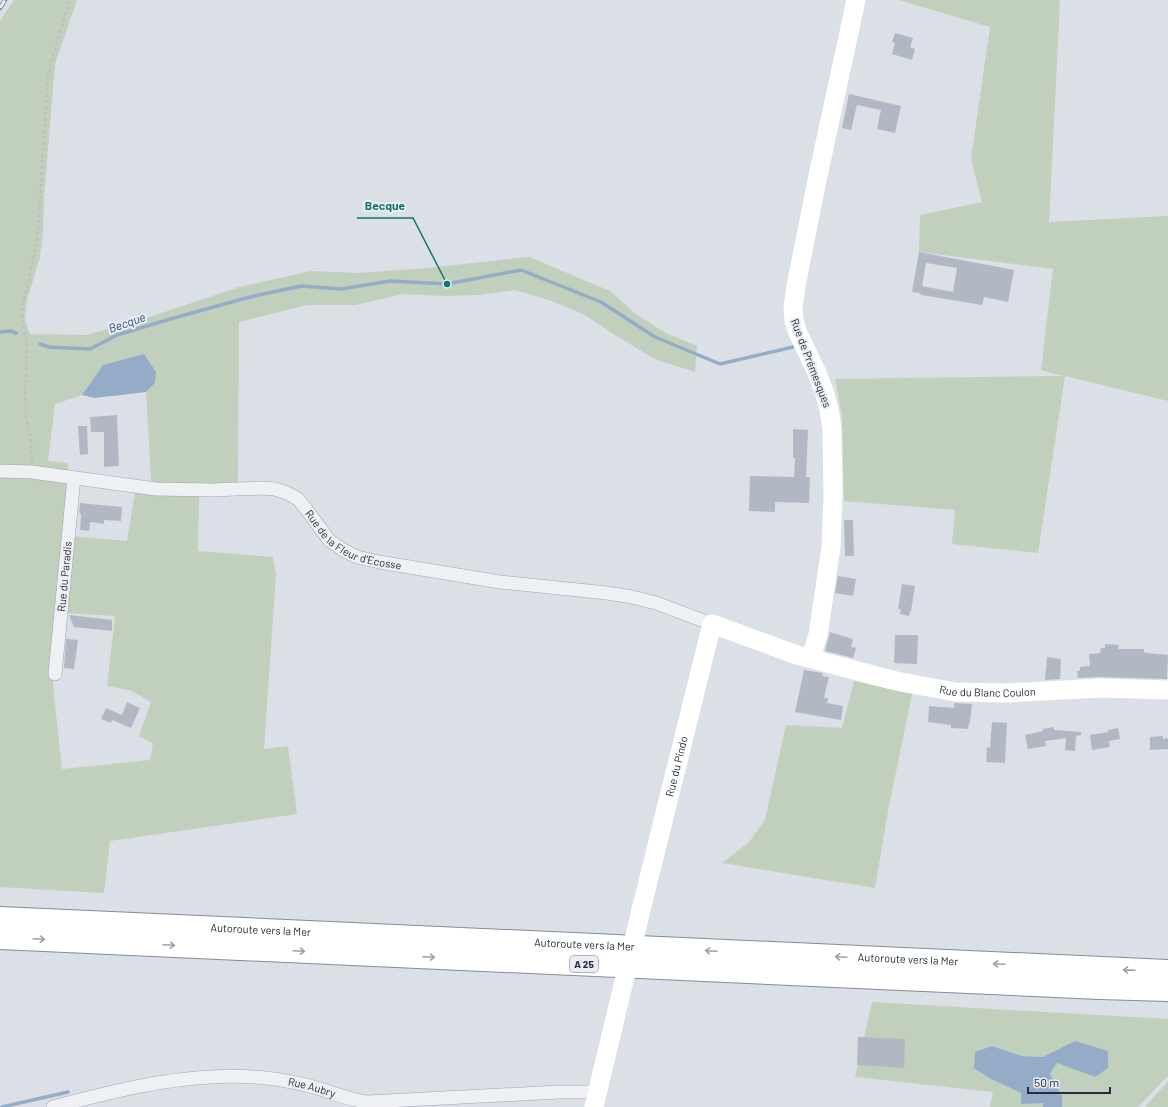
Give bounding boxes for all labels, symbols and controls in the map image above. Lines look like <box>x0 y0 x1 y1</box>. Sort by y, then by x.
callout: Becque <box>357 194 413 218</box>
text: Becque <box>365 198 406 212</box>
water label: Becque <box>106 309 147 335</box>
street label: Rue de Prémesques <box>789 317 834 409</box>
street label: Rue de la Fleur d'Ecosse <box>303 507 403 572</box>
street label: Rue du Paradis <box>54 541 74 612</box>
street label: Rue du Blanc Coulon <box>938 682 1036 699</box>
street label: Rue du Pindo <box>662 735 690 798</box>
street label: Autoroute vers la Mer <box>210 921 311 938</box>
street label: Autoroute vers la Mer <box>534 935 635 953</box>
one-way arrow <box>32 936 45 943</box>
one-way arrow <box>162 942 175 949</box>
one-way arrow <box>705 947 718 955</box>
one-way arrow <box>292 948 305 955</box>
street label: Autoroute vers la Mer <box>857 950 959 967</box>
one-way arrow <box>835 953 848 961</box>
one-way arrow <box>422 954 435 961</box>
road number: A 25 <box>570 956 598 972</box>
one-way arrow <box>993 961 1006 968</box>
one-way arrow <box>1123 966 1136 973</box>
scale bar <box>1028 1069 1110 1095</box>
street label: Rue Aubry <box>287 1074 338 1100</box>
text: 50 m <box>1034 1075 1059 1089</box>

